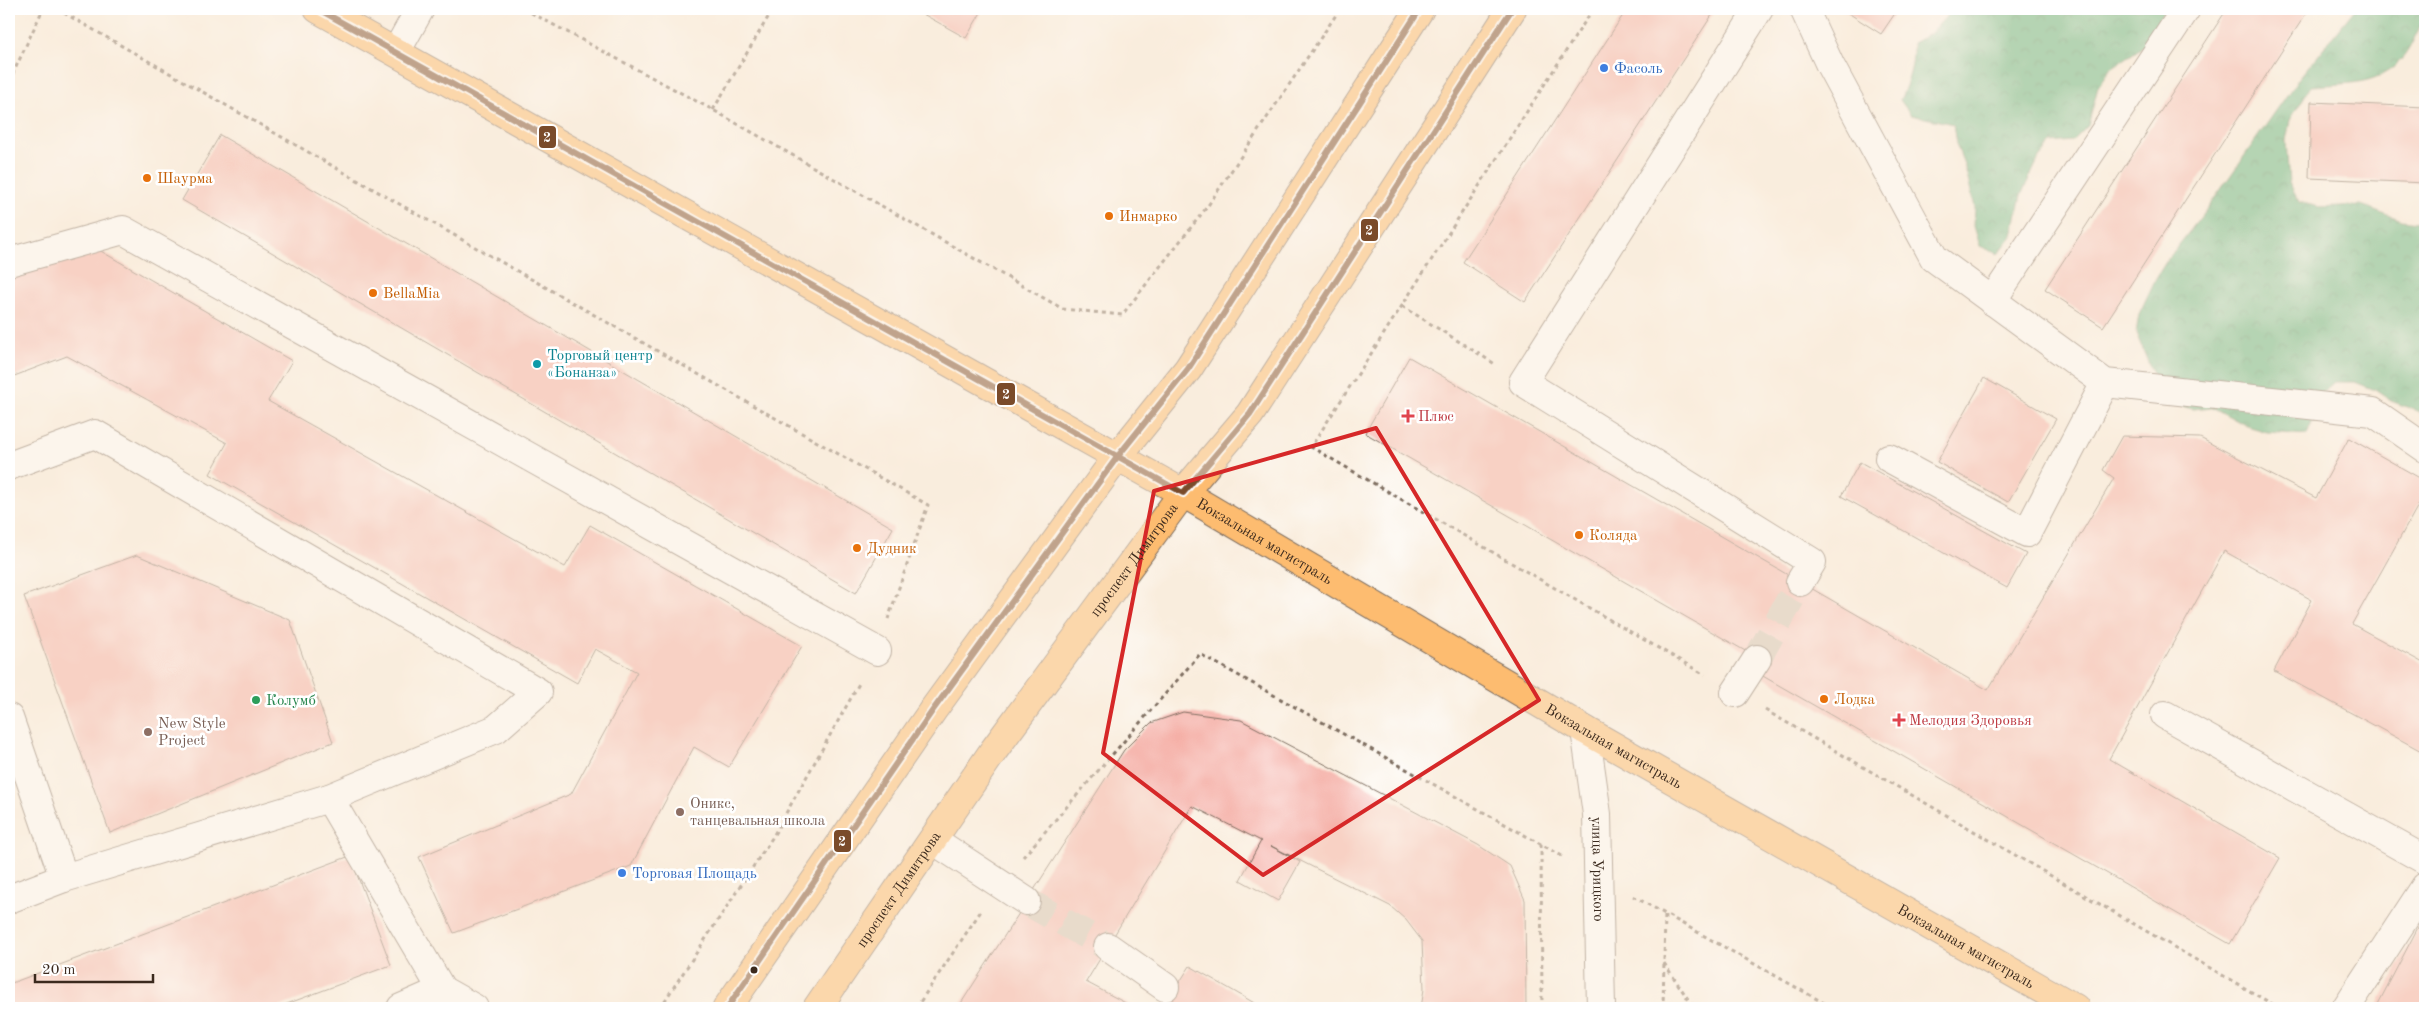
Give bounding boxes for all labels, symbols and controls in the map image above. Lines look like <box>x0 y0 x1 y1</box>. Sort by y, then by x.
marker: Фасоль <box>1598 62 1610 74</box>
place label: Фасоль <box>1614 62 1663 77</box>
line badge: 2 <box>538 125 557 149</box>
text: 2 <box>543 131 551 145</box>
marker: Шаурма <box>141 172 153 184</box>
place label: Шаурма <box>157 172 213 187</box>
marker: Инмарко <box>1103 210 1115 222</box>
place label: Инмарко <box>1119 210 1178 225</box>
line badge: 2 <box>1360 218 1379 242</box>
text: 2 <box>1365 224 1373 238</box>
marker: BellaMia <box>367 287 379 299</box>
place label: BellaMia <box>383 287 440 302</box>
place label: Торговый центр «Бонанза» <box>547 349 653 381</box>
marker: Торговый центр «Бонанза» <box>531 358 543 370</box>
line badge: 2 <box>996 382 1016 406</box>
text: 2 <box>1002 388 1010 402</box>
marker: Плюс <box>1402 410 1414 422</box>
place label: Плюс <box>1418 410 1454 425</box>
street label: Вокзальная магистраль <box>1193 497 1334 588</box>
street label: проспект Димитрова <box>1089 501 1182 620</box>
marker: Коляда <box>1573 529 1585 541</box>
place label: Коляда <box>1589 529 1638 544</box>
marker: Дудник <box>851 542 863 554</box>
place label: Дудник <box>867 542 917 557</box>
marker: Лодка <box>1818 693 1830 705</box>
place label: Лодка <box>1834 693 1876 708</box>
marker: Колумб <box>250 694 262 706</box>
place label: Колумб <box>266 694 316 709</box>
street label: Вокзальная магистраль <box>1542 702 1684 792</box>
marker: Мелодия Здоровья <box>1893 714 1905 726</box>
place label: Мелодия Здоровья <box>1909 714 2032 729</box>
place label: New Style Project <box>158 717 226 749</box>
marker: New Style Project <box>142 726 154 738</box>
place label: Оникс, танцевальная школа <box>690 797 826 829</box>
marker: Оникс, танцевальная школа <box>674 806 686 818</box>
street label: улица Урицкого <box>1588 816 1605 922</box>
line badge: 2 <box>833 829 852 853</box>
street label: проспект Димитрова <box>855 829 945 951</box>
text: 2 <box>838 835 846 849</box>
marker: Торговая Площадь <box>616 867 628 879</box>
place label: Торговая Площадь <box>632 867 757 882</box>
street label: Вокзальная магистраль <box>1894 903 2036 992</box>
scale bar <box>35 952 152 984</box>
text: 20 m <box>42 963 76 978</box>
unlabelled marker <box>749 965 759 975</box>

